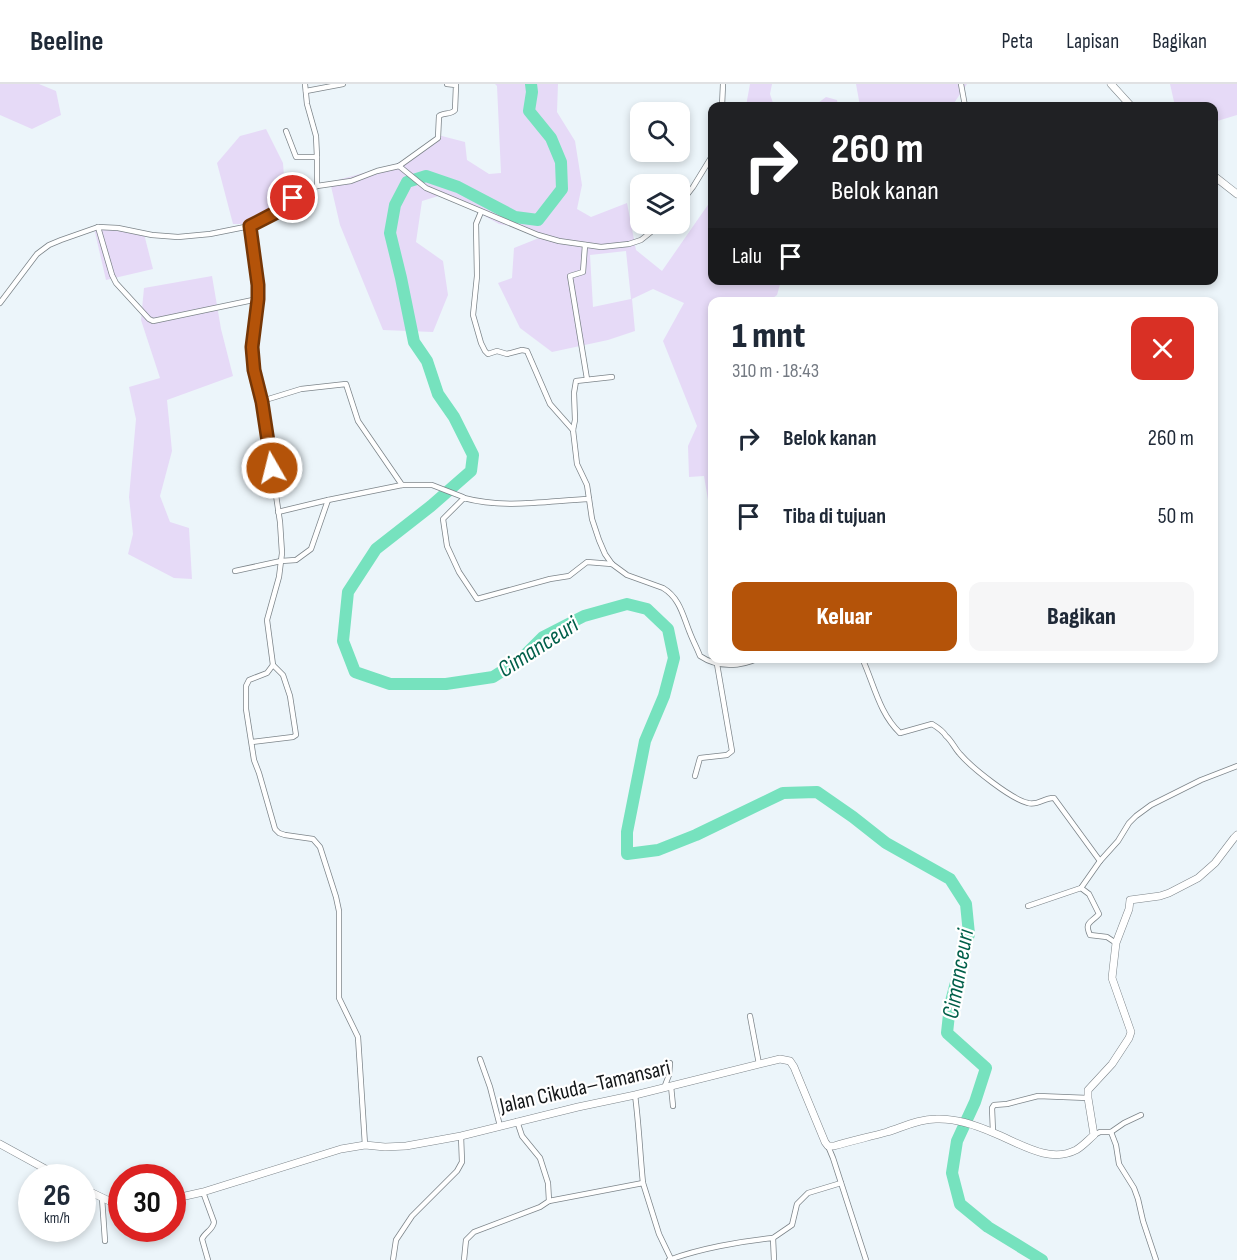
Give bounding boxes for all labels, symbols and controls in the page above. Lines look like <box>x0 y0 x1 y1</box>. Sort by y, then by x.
text: Beeline <box>30 25 103 58</box>
text: Peta <box>1002 29 1033 54</box>
text: Lapisan <box>1066 29 1119 54</box>
text: Bagikan <box>1152 29 1207 54</box>
map controls <box>630 102 690 234</box>
button: search <box>630 102 690 162</box>
text: 260 m <box>831 124 924 175</box>
icon: right <box>732 126 810 204</box>
pin <box>267 172 318 223</box>
button: layers <box>630 174 690 234</box>
text: Belok kanan <box>831 175 939 207</box>
icon: arrive <box>276 181 309 214</box>
icon: arrive <box>774 240 807 273</box>
text: Lalu <box>732 243 762 270</box>
text: 1 mnt <box>732 315 805 358</box>
button: close <box>1131 317 1194 380</box>
text: 310 m · 18:43 <box>732 359 819 383</box>
icon: right <box>732 422 765 455</box>
text: Belok kanan <box>783 425 876 452</box>
text: 260 m <box>1148 425 1194 452</box>
position arrow <box>240 436 304 500</box>
icon: arrive <box>732 500 765 533</box>
text: Tiba di tujuan <box>783 503 886 530</box>
text: 50 m <box>1158 503 1194 530</box>
button: Keluar <box>732 582 957 651</box>
button: Bagikan <box>969 582 1194 651</box>
water label: Cimanceuri <box>492 610 584 684</box>
water label: Cimanceuri <box>936 926 980 1021</box>
street label: Jalan Cikuda–Tamansari <box>496 1054 673 1120</box>
speed limit sign: 30 <box>108 1164 186 1242</box>
text: 26 <box>43 1178 71 1214</box>
text: km/h <box>44 1209 70 1228</box>

